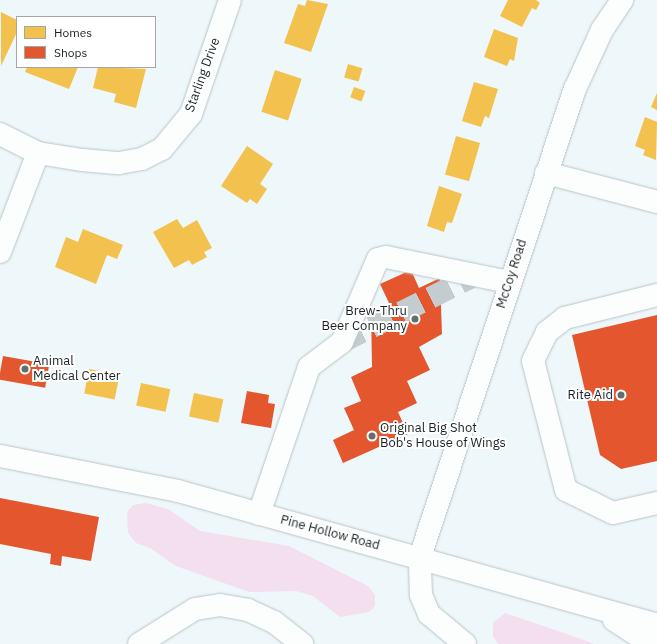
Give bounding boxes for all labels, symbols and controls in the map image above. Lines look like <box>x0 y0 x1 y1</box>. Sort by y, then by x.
legend <box>16 16 156 68</box>
text: Homes <box>54 25 92 40</box>
street label: Starling Drive <box>182 36 224 114</box>
text: Shops <box>54 45 87 60</box>
street label: McCoy Road <box>493 237 531 311</box>
place label: Brew-Thru Beer Company <box>321 304 407 335</box>
marker: Brew-Thru Beer Company <box>410 314 420 324</box>
place label: Animal Medical Center <box>33 354 121 385</box>
marker: Animal Medical Center <box>20 364 30 374</box>
place label: Rite Aid <box>568 387 613 403</box>
marker: Rite Aid <box>616 390 626 400</box>
place label: Original Big Shot Bob's House of Wings <box>380 421 506 452</box>
marker: Original Big Shot Bob's House of Wings <box>367 431 377 441</box>
street label: Pine Hollow Road <box>279 512 381 554</box>

